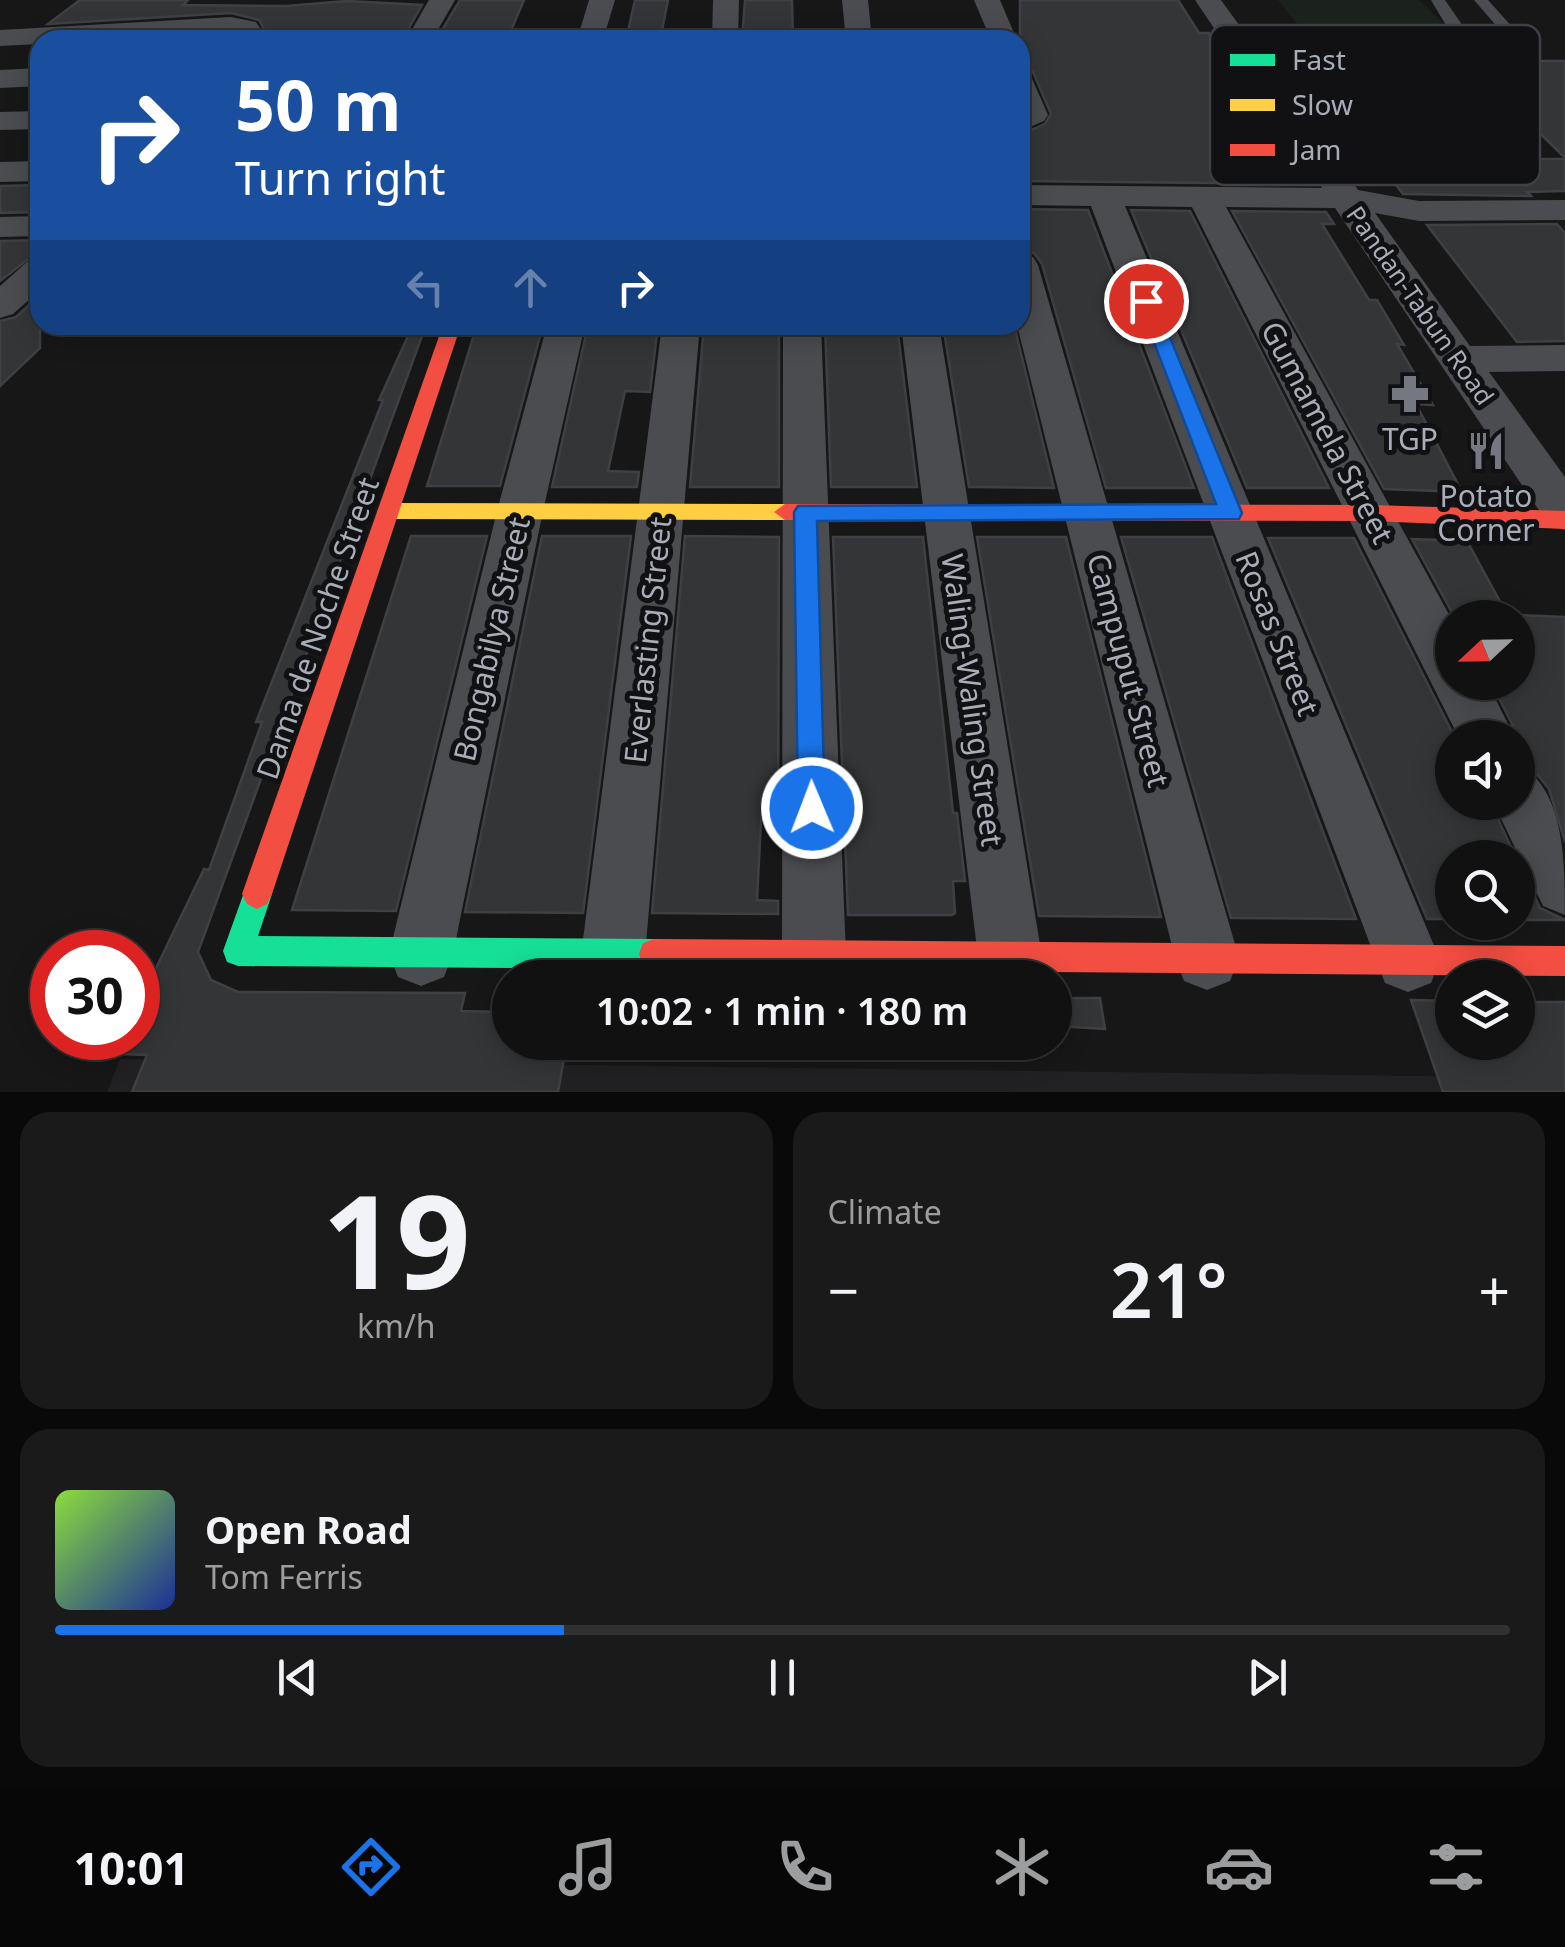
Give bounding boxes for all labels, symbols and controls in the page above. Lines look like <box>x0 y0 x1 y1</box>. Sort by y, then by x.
legend <box>1210 25 1540 185</box>
text: Fast <box>1292 40 1346 78</box>
text: 50 m <box>235 56 402 152</box>
icon: right <box>70 70 200 200</box>
text: Slow <box>1292 85 1353 123</box>
text: Jam <box>1289 130 1342 168</box>
text: Turn right <box>235 147 446 208</box>
street label: Pandan-Tabun Road <box>1340 199 1502 411</box>
pin <box>1104 259 1189 344</box>
icon: left <box>398 260 453 315</box>
icon: ahead <box>503 260 558 315</box>
icon: right <box>608 260 663 315</box>
icon: arrive <box>1119 274 1174 329</box>
street label: Gumamela Street <box>1252 314 1404 551</box>
pharmacy icon: TGP <box>1389 373 1431 415</box>
place label: TGP <box>1382 418 1438 459</box>
restaurant icon: Potato Corner <box>1465 430 1507 472</box>
street label: Dama de Noche Street <box>246 471 388 785</box>
place label: Potato Corner <box>1437 475 1535 550</box>
street label: Bongabilya Street <box>443 513 539 765</box>
street label: Everlasting Street <box>614 515 680 765</box>
street label: Rosas Street <box>1226 545 1330 721</box>
street label: Campuput Street <box>1078 549 1180 791</box>
street label: Waling-Waling Street <box>932 551 1014 849</box>
north arrow <box>1435 600 1535 700</box>
map controls <box>1435 600 1535 1060</box>
button: sound <box>1435 720 1535 820</box>
position arrow <box>760 756 864 860</box>
button: search <box>1435 840 1535 940</box>
speed limit sign: 30 <box>30 930 160 1060</box>
button: layers <box>1435 960 1535 1060</box>
text: 10:02 · 1 min · 180 m <box>596 984 968 1036</box>
text: 19 <box>322 1150 471 1327</box>
text: Climate <box>828 1190 942 1233</box>
text: 21° <box>1110 1238 1228 1340</box>
text: − <box>828 1252 859 1327</box>
text: + <box>1479 1252 1510 1327</box>
text: km/h <box>357 1304 436 1347</box>
text: Open Road <box>205 1503 412 1555</box>
text: Tom Ferris <box>205 1555 363 1598</box>
icon: previous <box>270 1650 325 1705</box>
icon: pause <box>755 1650 810 1705</box>
icon: next <box>1240 1650 1295 1705</box>
icon: directions <box>336 1832 406 1902</box>
icon: music <box>553 1832 623 1902</box>
icon: phone <box>770 1832 840 1902</box>
icon: climate <box>987 1832 1057 1902</box>
icon: car <box>1204 1832 1274 1902</box>
icon: filters <box>1421 1832 1491 1902</box>
text: 10:01 <box>74 1837 189 1898</box>

